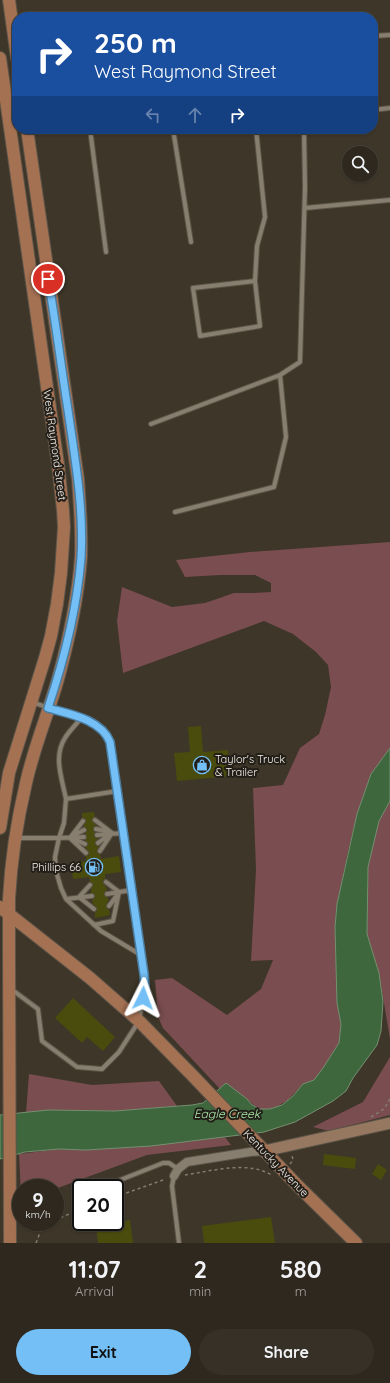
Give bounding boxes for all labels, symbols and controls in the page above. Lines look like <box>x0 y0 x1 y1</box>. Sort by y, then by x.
text: 250 m <box>94 25 177 60</box>
icon: right <box>28 28 80 80</box>
text: West Raymond Street <box>94 60 277 83</box>
icon: left <box>142 104 164 126</box>
icon: ahead <box>184 104 206 126</box>
icon: right <box>226 104 248 126</box>
map controls <box>342 146 378 182</box>
button: search <box>342 146 378 182</box>
pin <box>31 262 65 296</box>
icon: arrive <box>37 268 59 290</box>
street label: West Raymond Street <box>40 389 70 502</box>
place label: Taylor's Truck & Trailer <box>215 752 285 779</box>
shop icon: Taylor's Truck & Trailer <box>192 755 212 775</box>
fuel station icon: Phillips 66 <box>84 857 104 877</box>
place label: Phillips 66 <box>32 860 81 874</box>
position arrow <box>122 977 164 1019</box>
water label: Eagle Creek <box>194 1106 262 1121</box>
street label: Kentucky Avenue <box>240 1126 312 1200</box>
speed limit sign: 20 <box>72 1179 124 1231</box>
text: 9 <box>32 1187 44 1212</box>
text: km/h <box>25 1208 51 1221</box>
text: 11:07 <box>68 1254 121 1284</box>
text: 2 <box>193 1254 207 1284</box>
text: 580 <box>280 1254 322 1284</box>
text: Arrival <box>75 1283 114 1299</box>
text: min <box>189 1283 211 1299</box>
text: m <box>295 1283 307 1299</box>
button: Exit <box>16 1329 191 1375</box>
button: Share <box>199 1329 374 1375</box>

